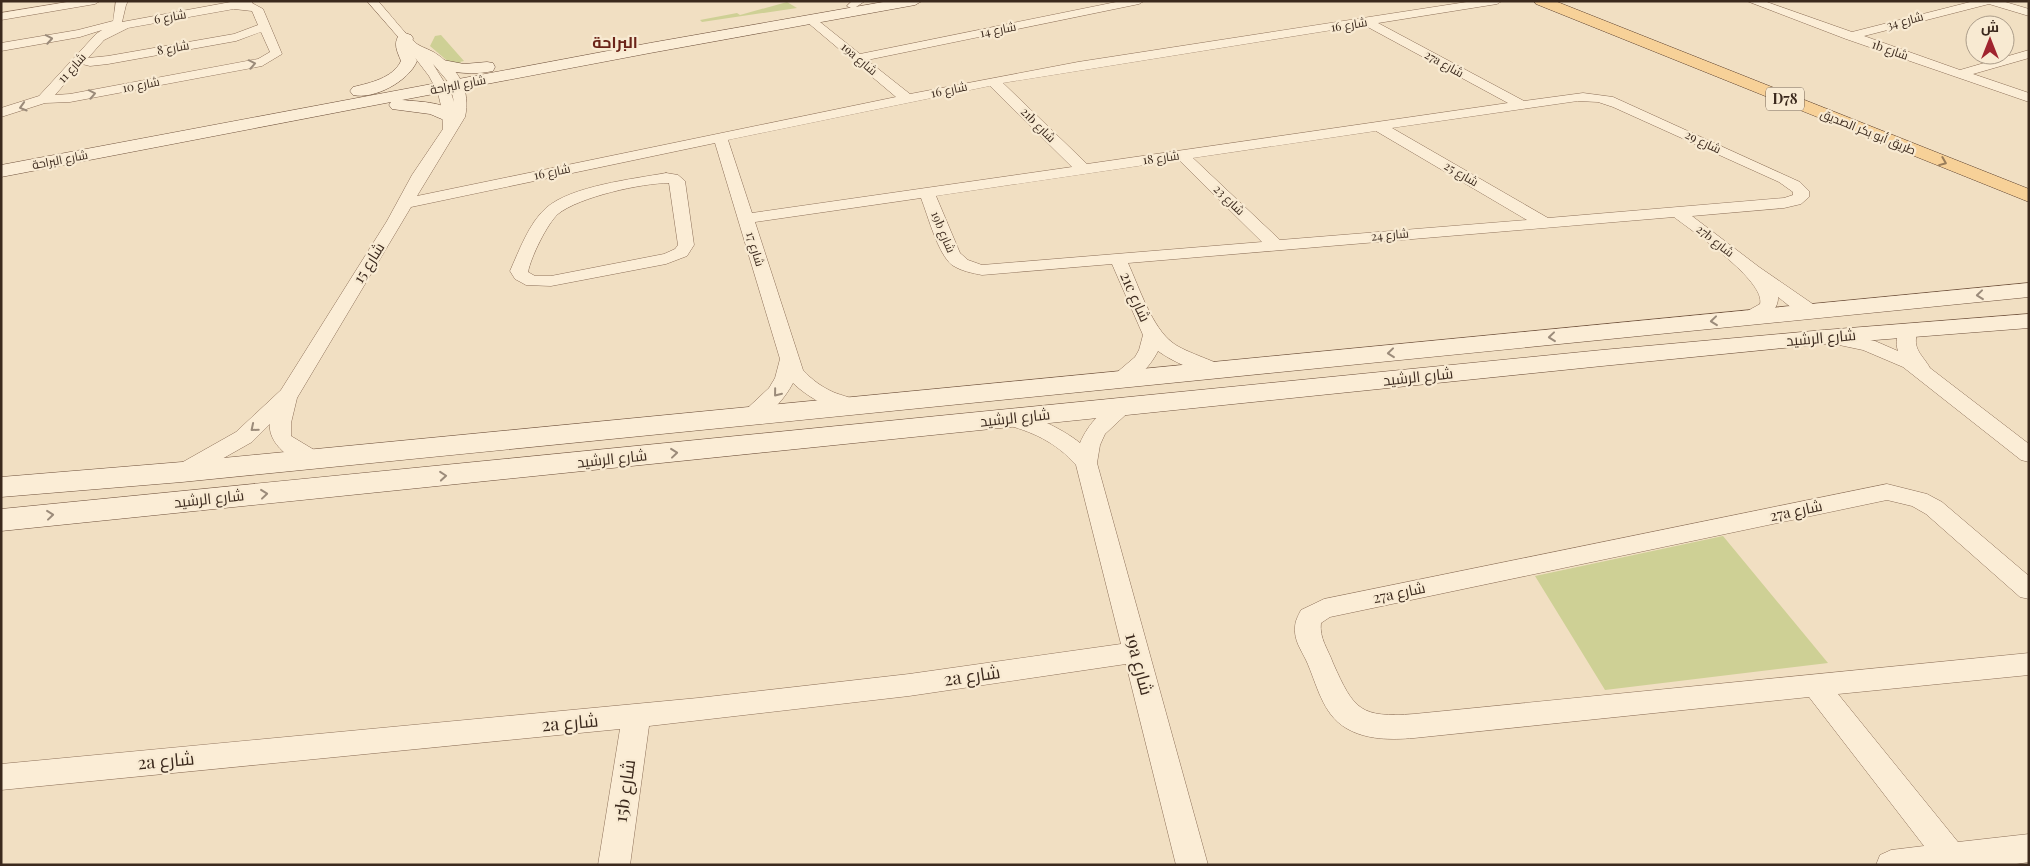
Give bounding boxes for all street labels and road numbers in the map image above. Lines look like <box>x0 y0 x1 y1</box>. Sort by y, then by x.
street label: شارع 6 <box>152 5 187 28</box>
street label: شارع 34 <box>1885 7 1925 34</box>
street label: شارع 16 <box>1329 13 1369 36</box>
street label: شارع 14 <box>978 18 1018 41</box>
street label: 1b شارع <box>1870 35 1911 64</box>
street label: شارع 8 <box>155 36 190 59</box>
street label: 19a شارع <box>838 38 881 79</box>
street label: 27a شارع <box>1421 46 1467 81</box>
street label: شارع 11 <box>54 49 90 86</box>
street label: شارع البراحة <box>428 71 487 98</box>
street label: شارع 10 <box>121 73 161 96</box>
street label: شارع 16 <box>929 77 969 102</box>
road number: D78 <box>1766 88 1804 110</box>
street label: 21b شارع <box>1017 103 1060 146</box>
street label: طريق أبو بكر الصديق <box>1818 105 1919 158</box>
street label: شارع 29 <box>1682 126 1724 157</box>
street label: شارع البراحة <box>30 146 89 173</box>
street label: شارع 18 <box>1141 147 1180 168</box>
street label: شارع 25 <box>1441 157 1482 190</box>
street label: شارع 16 <box>532 159 572 184</box>
street label: شارع 23 <box>1210 181 1249 219</box>
street label: 19b شارع <box>927 208 960 255</box>
street label: 27b شارع <box>1693 220 1738 261</box>
street label: شارع 24 <box>1370 224 1410 245</box>
street label: شارع 17 <box>742 229 769 268</box>
street label: شارع 15 <box>348 238 390 288</box>
street label: 21c شارع <box>1114 268 1156 326</box>
street label: شارع الرشيد <box>1785 324 1857 352</box>
street label: شارع الرشيد <box>1382 362 1454 392</box>
street label: شارع الرشيد <box>979 403 1051 433</box>
street label: شارع الرشيد <box>576 444 648 474</box>
street label: شارع الرشيد <box>173 484 245 514</box>
street label: 27a شارع <box>1768 495 1824 527</box>
street label: 27a شارع <box>1371 577 1427 609</box>
street label: 19a شارع <box>1119 630 1160 698</box>
street label: 2a شارع <box>942 659 1002 692</box>
street label: 2a شارع <box>541 708 599 737</box>
street label: 2a شارع <box>137 746 195 775</box>
street label: 15b شارع <box>608 758 641 824</box>

